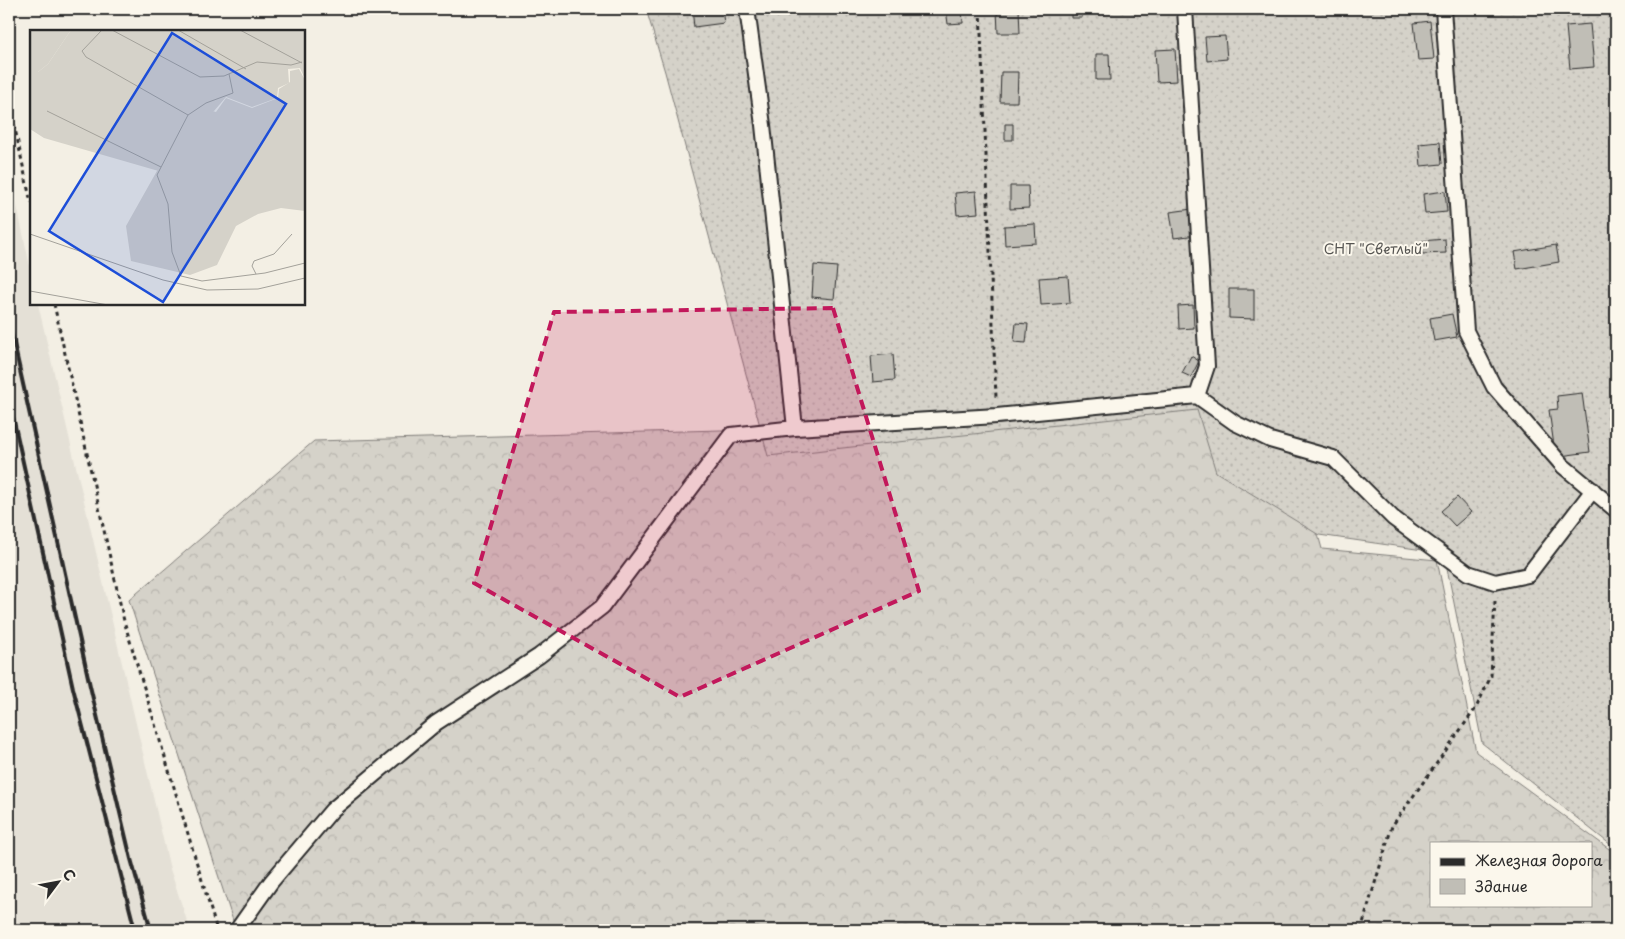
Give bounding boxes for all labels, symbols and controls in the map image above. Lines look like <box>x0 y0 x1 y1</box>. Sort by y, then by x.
inset map <box>30 30 305 305</box>
park label: СНТ "Светлый" <box>1324 238 1428 259</box>
legend <box>1430 842 1592 906</box>
text: Железная дорога <box>1475 848 1603 871</box>
north arrow <box>32 856 82 906</box>
text: С <box>58 865 81 885</box>
text: Здание <box>1475 874 1528 897</box>

